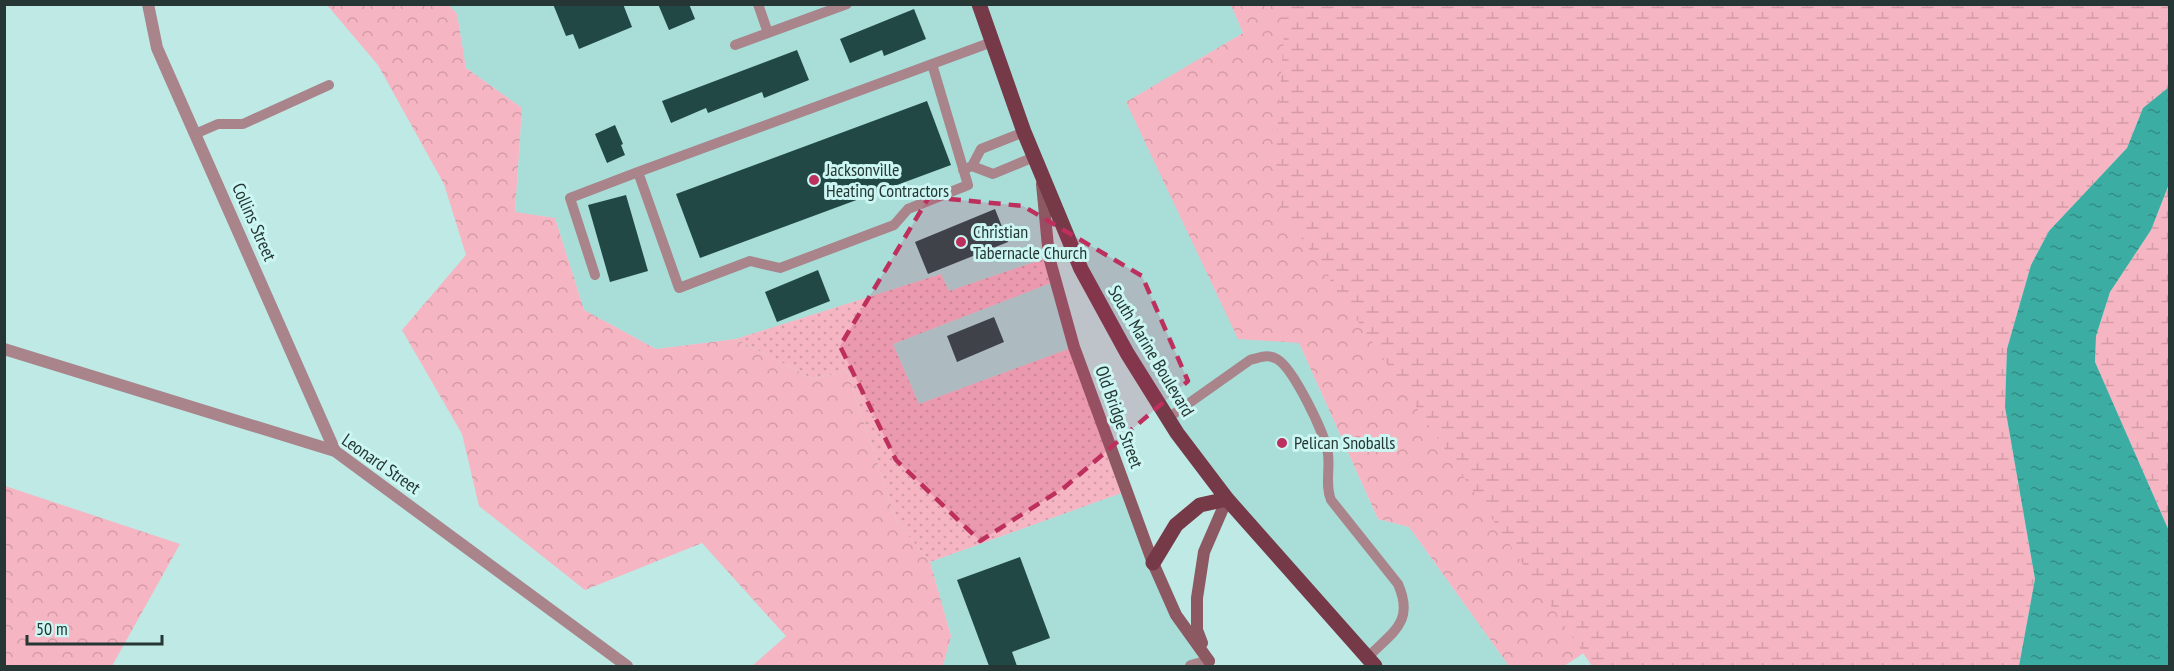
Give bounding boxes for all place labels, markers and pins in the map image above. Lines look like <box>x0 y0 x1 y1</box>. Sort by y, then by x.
place label: Jacksonville Heating Contractors <box>825 158 949 202</box>
marker: Jacksonville Heating Contractors <box>807 173 821 187</box>
place label: Christian Tabernacle Church <box>973 220 1087 264</box>
marker: Christian Tabernacle Church <box>954 235 968 249</box>
place label: Pelican Snoballs <box>1294 431 1395 454</box>
marker: Pelican Snoballs <box>1275 436 1289 450</box>

